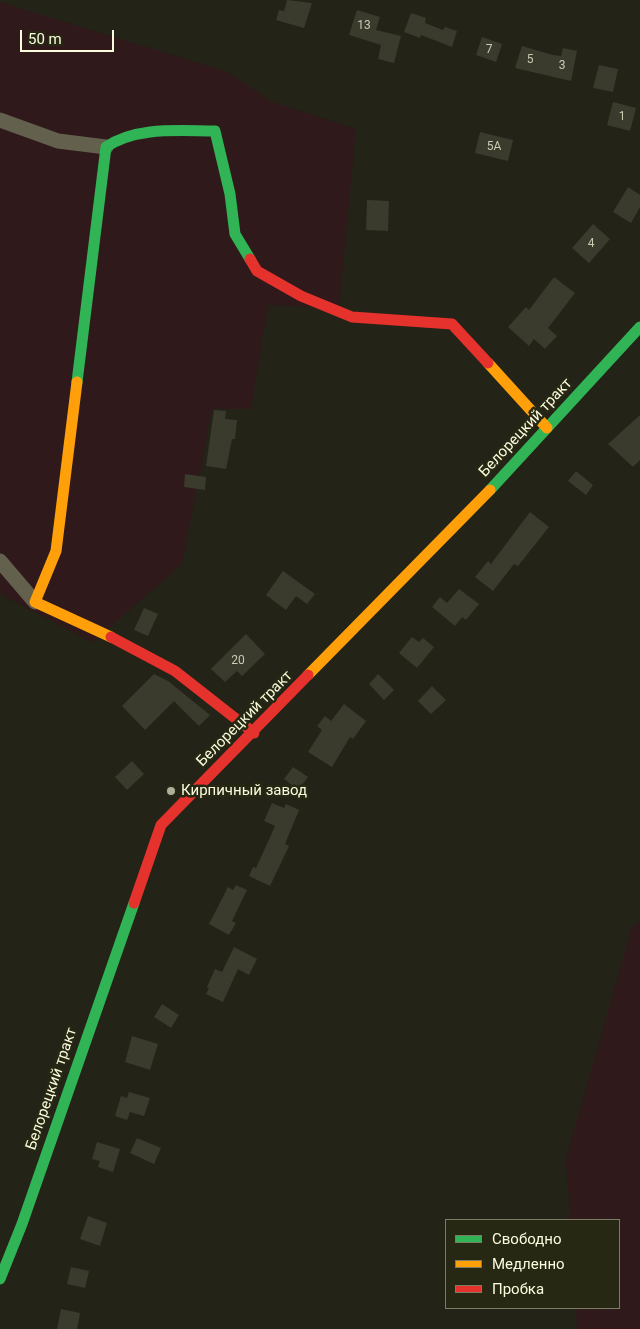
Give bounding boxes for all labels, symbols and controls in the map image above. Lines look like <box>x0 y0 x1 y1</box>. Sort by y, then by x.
house number: 13 <box>357 19 371 33</box>
scale bar <box>22 20 116 52</box>
text: 50 m <box>28 30 62 48</box>
house number: 7 <box>486 43 492 57</box>
house number: 5 <box>527 53 533 67</box>
house number: 3 <box>559 59 565 73</box>
house number: 1 <box>619 110 625 124</box>
house number: 5А <box>487 140 501 154</box>
house number: 4 <box>588 237 594 251</box>
street label: Белорецкий тракт <box>476 375 576 481</box>
house number: 20 <box>231 654 245 668</box>
street label: Белорецкий тракт <box>193 667 297 771</box>
place label: Кирпичный завод <box>181 782 307 800</box>
marker: Кирпичный завод <box>165 785 177 797</box>
street label: Белорецкий тракт <box>23 1025 81 1153</box>
legend <box>445 1219 620 1309</box>
text: Свободно <box>492 1230 561 1248</box>
text: Медленно <box>492 1255 565 1273</box>
text: Пробка <box>492 1280 544 1298</box>

